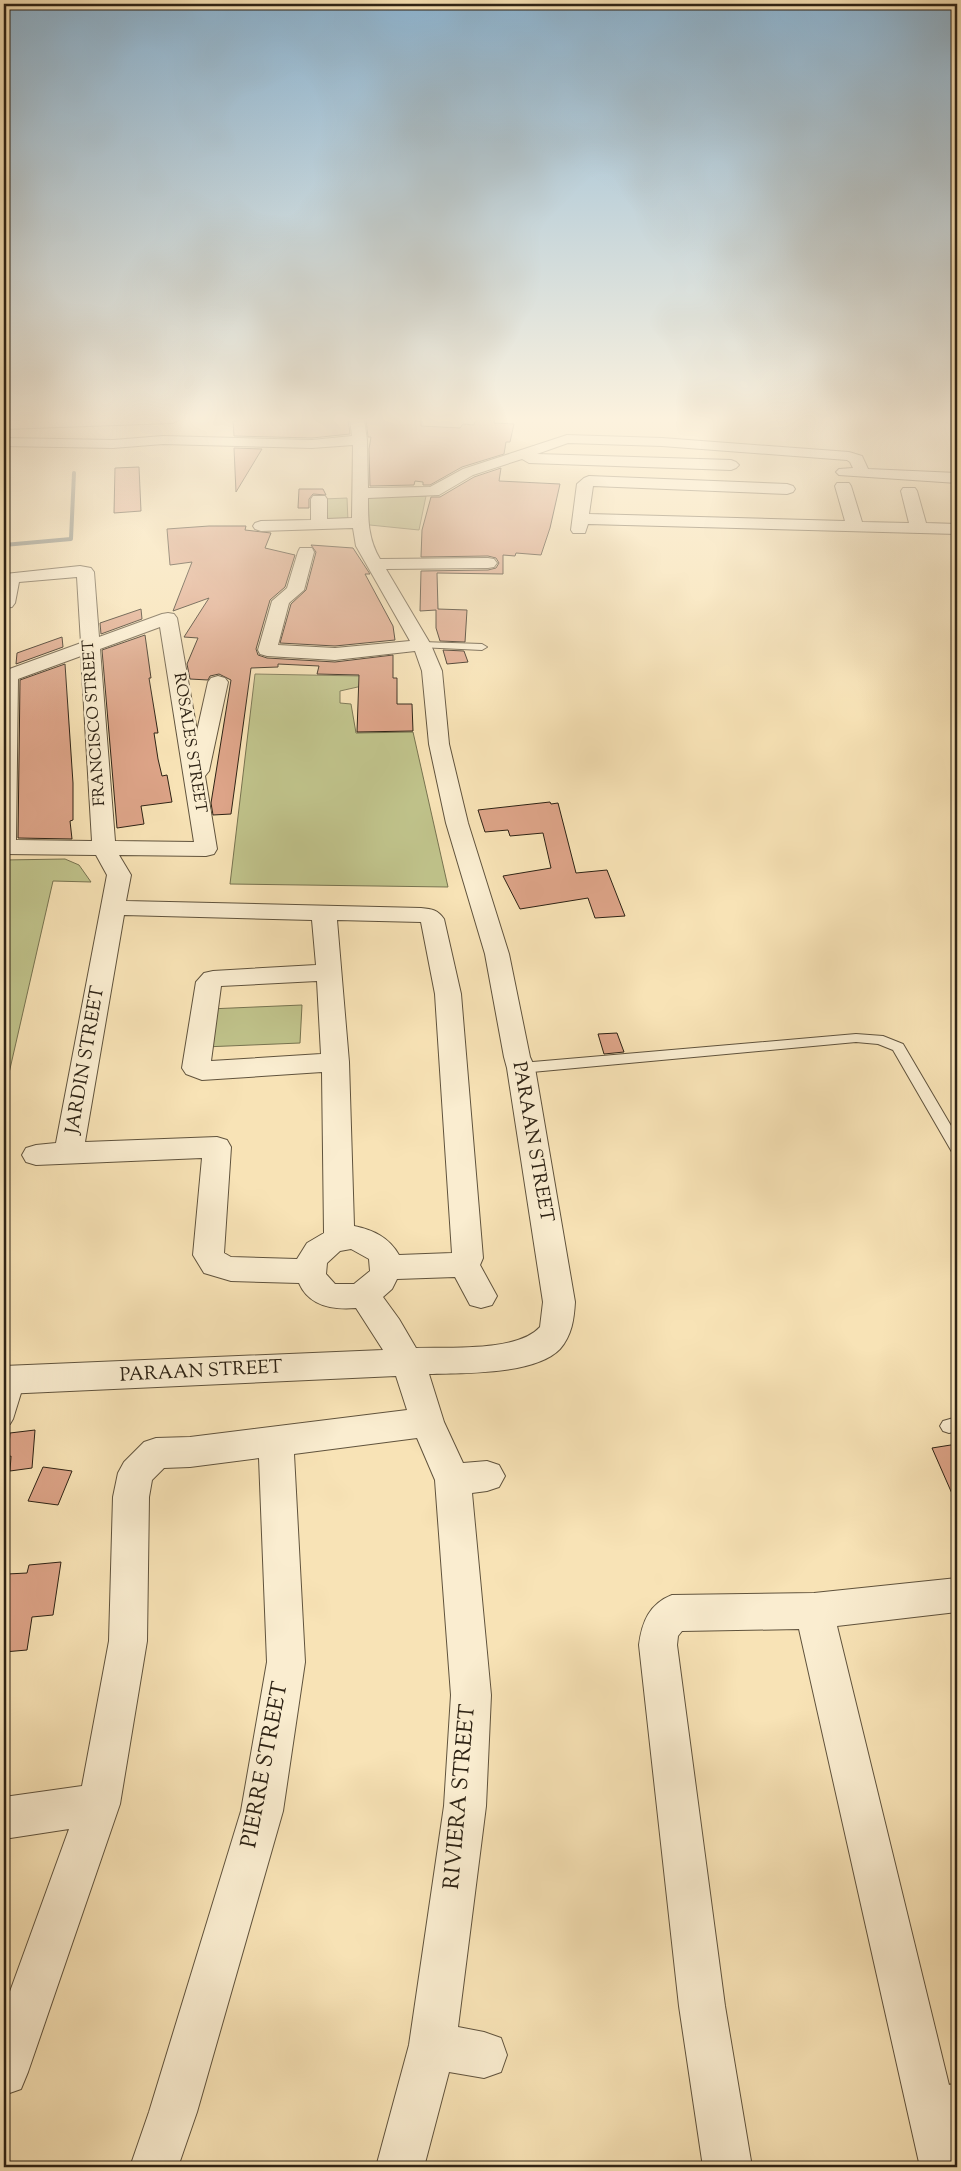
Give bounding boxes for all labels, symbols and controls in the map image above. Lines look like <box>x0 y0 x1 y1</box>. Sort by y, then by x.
street label: FRANCISCO STREET <box>78 639 112 807</box>
street label: ROSALES STREET <box>167 671 211 815</box>
street label: JARDIN STREET <box>60 984 112 1137</box>
street label: PARAAN STREET <box>505 1060 559 1224</box>
street label: PARAAN STREET <box>119 1354 283 1390</box>
street label: PIERRE STREET <box>234 1679 298 1851</box>
street label: RIVIERA STREET <box>437 1702 485 1891</box>

